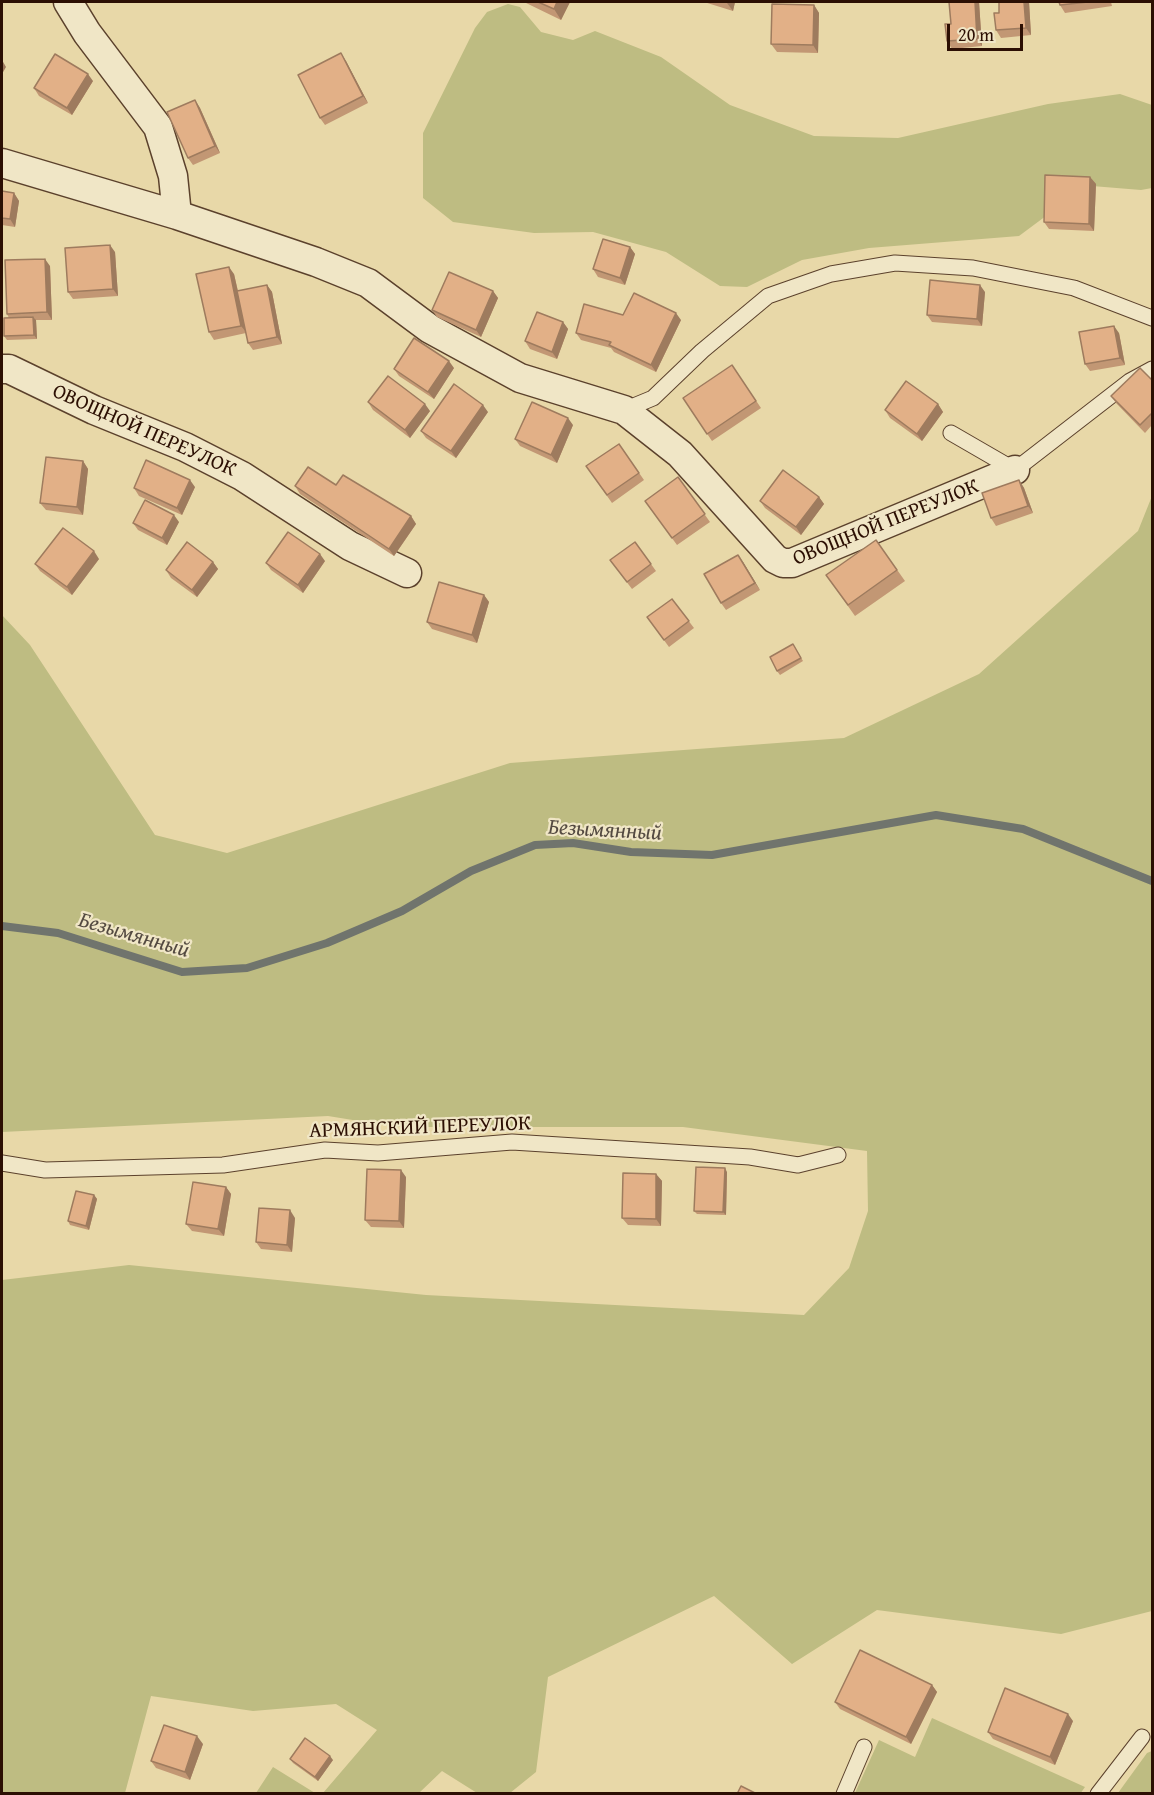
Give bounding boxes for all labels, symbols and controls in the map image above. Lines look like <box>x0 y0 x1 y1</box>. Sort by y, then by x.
scale bar <box>950 12 1026 50</box>
text: 20 m <box>958 21 994 48</box>
street label: ОВОЩНОЙ ПЕРЕУЛОК <box>48 379 240 483</box>
street label: ОВОЩНОЙ ПЕРЕУЛОК <box>789 474 983 572</box>
water label: Безымянный <box>547 815 663 847</box>
water label: Безымянный <box>75 908 193 964</box>
street label: АРМЯНСКИЙ ПЕРЕУЛОК <box>309 1112 531 1144</box>

